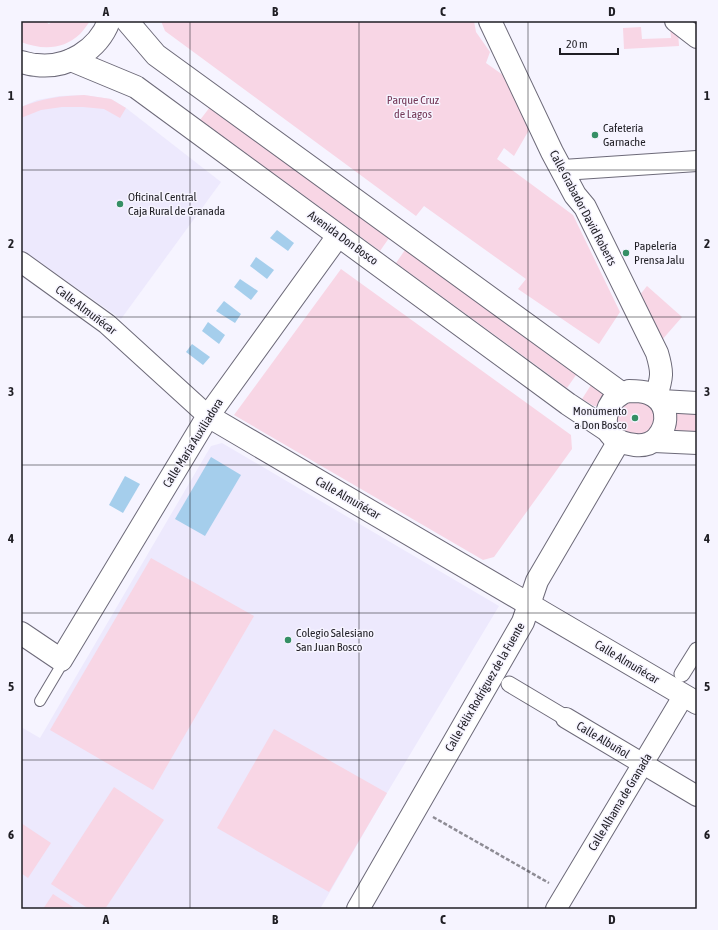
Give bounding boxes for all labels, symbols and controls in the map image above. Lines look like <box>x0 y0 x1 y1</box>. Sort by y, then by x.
text: A <box>102 4 110 19</box>
text: B <box>272 4 279 19</box>
text: C <box>440 4 446 19</box>
text: D <box>608 4 616 19</box>
scale bar <box>560 30 618 56</box>
text: 20 m <box>566 37 588 51</box>
text: 1 <box>8 88 14 103</box>
text: 1 <box>704 88 710 103</box>
park label: Parque Cruz de Lagos <box>387 93 440 121</box>
place label: Cafetería Garnache <box>603 121 646 149</box>
marker: Cafetería Garnache <box>590 130 600 140</box>
street label: Calle Grabador David Roberts <box>547 148 619 268</box>
place label: Oficinal Central Caja Rural de Granada <box>128 190 225 218</box>
marker: Oficinal Central Caja Rural de Granada <box>115 199 125 209</box>
street label: Avenida Don Bosco <box>305 208 381 268</box>
text: 2 <box>8 236 14 251</box>
text: 2 <box>704 236 710 251</box>
place label: Papelería Prensa Jalu <box>634 239 685 267</box>
marker: Papelería Prensa Jalu <box>621 248 631 258</box>
street label: Calle Almuñécar <box>53 283 120 338</box>
text: 3 <box>8 384 14 399</box>
text: 3 <box>704 384 710 399</box>
street label: Calle María Auxiliadora <box>160 396 226 490</box>
place label: Monumento a Don Bosco <box>573 404 627 432</box>
marker: Monumento a Don Bosco <box>630 413 640 423</box>
street label: Calle Almuñécar <box>313 474 383 522</box>
text: 4 <box>7 531 14 546</box>
text: 4 <box>703 531 710 546</box>
street label: Calle Félix Rodríguez de la Fuente <box>442 620 528 754</box>
place label: Colegio Salesiano San Juan Bosco <box>296 626 374 654</box>
marker: Colegio Salesiano San Juan Bosco <box>283 635 293 645</box>
street label: Calle Almuñécar <box>592 637 662 687</box>
text: 5 <box>8 679 14 694</box>
text: 5 <box>704 679 710 694</box>
street label: Calle Albuñol <box>574 719 633 762</box>
street label: Calle Alhama de Granada <box>585 751 655 853</box>
text: 6 <box>8 827 14 842</box>
text: 6 <box>704 827 710 842</box>
text: A <box>102 912 110 927</box>
text: B <box>272 912 279 927</box>
text: C <box>440 912 446 927</box>
text: D <box>608 912 616 927</box>

